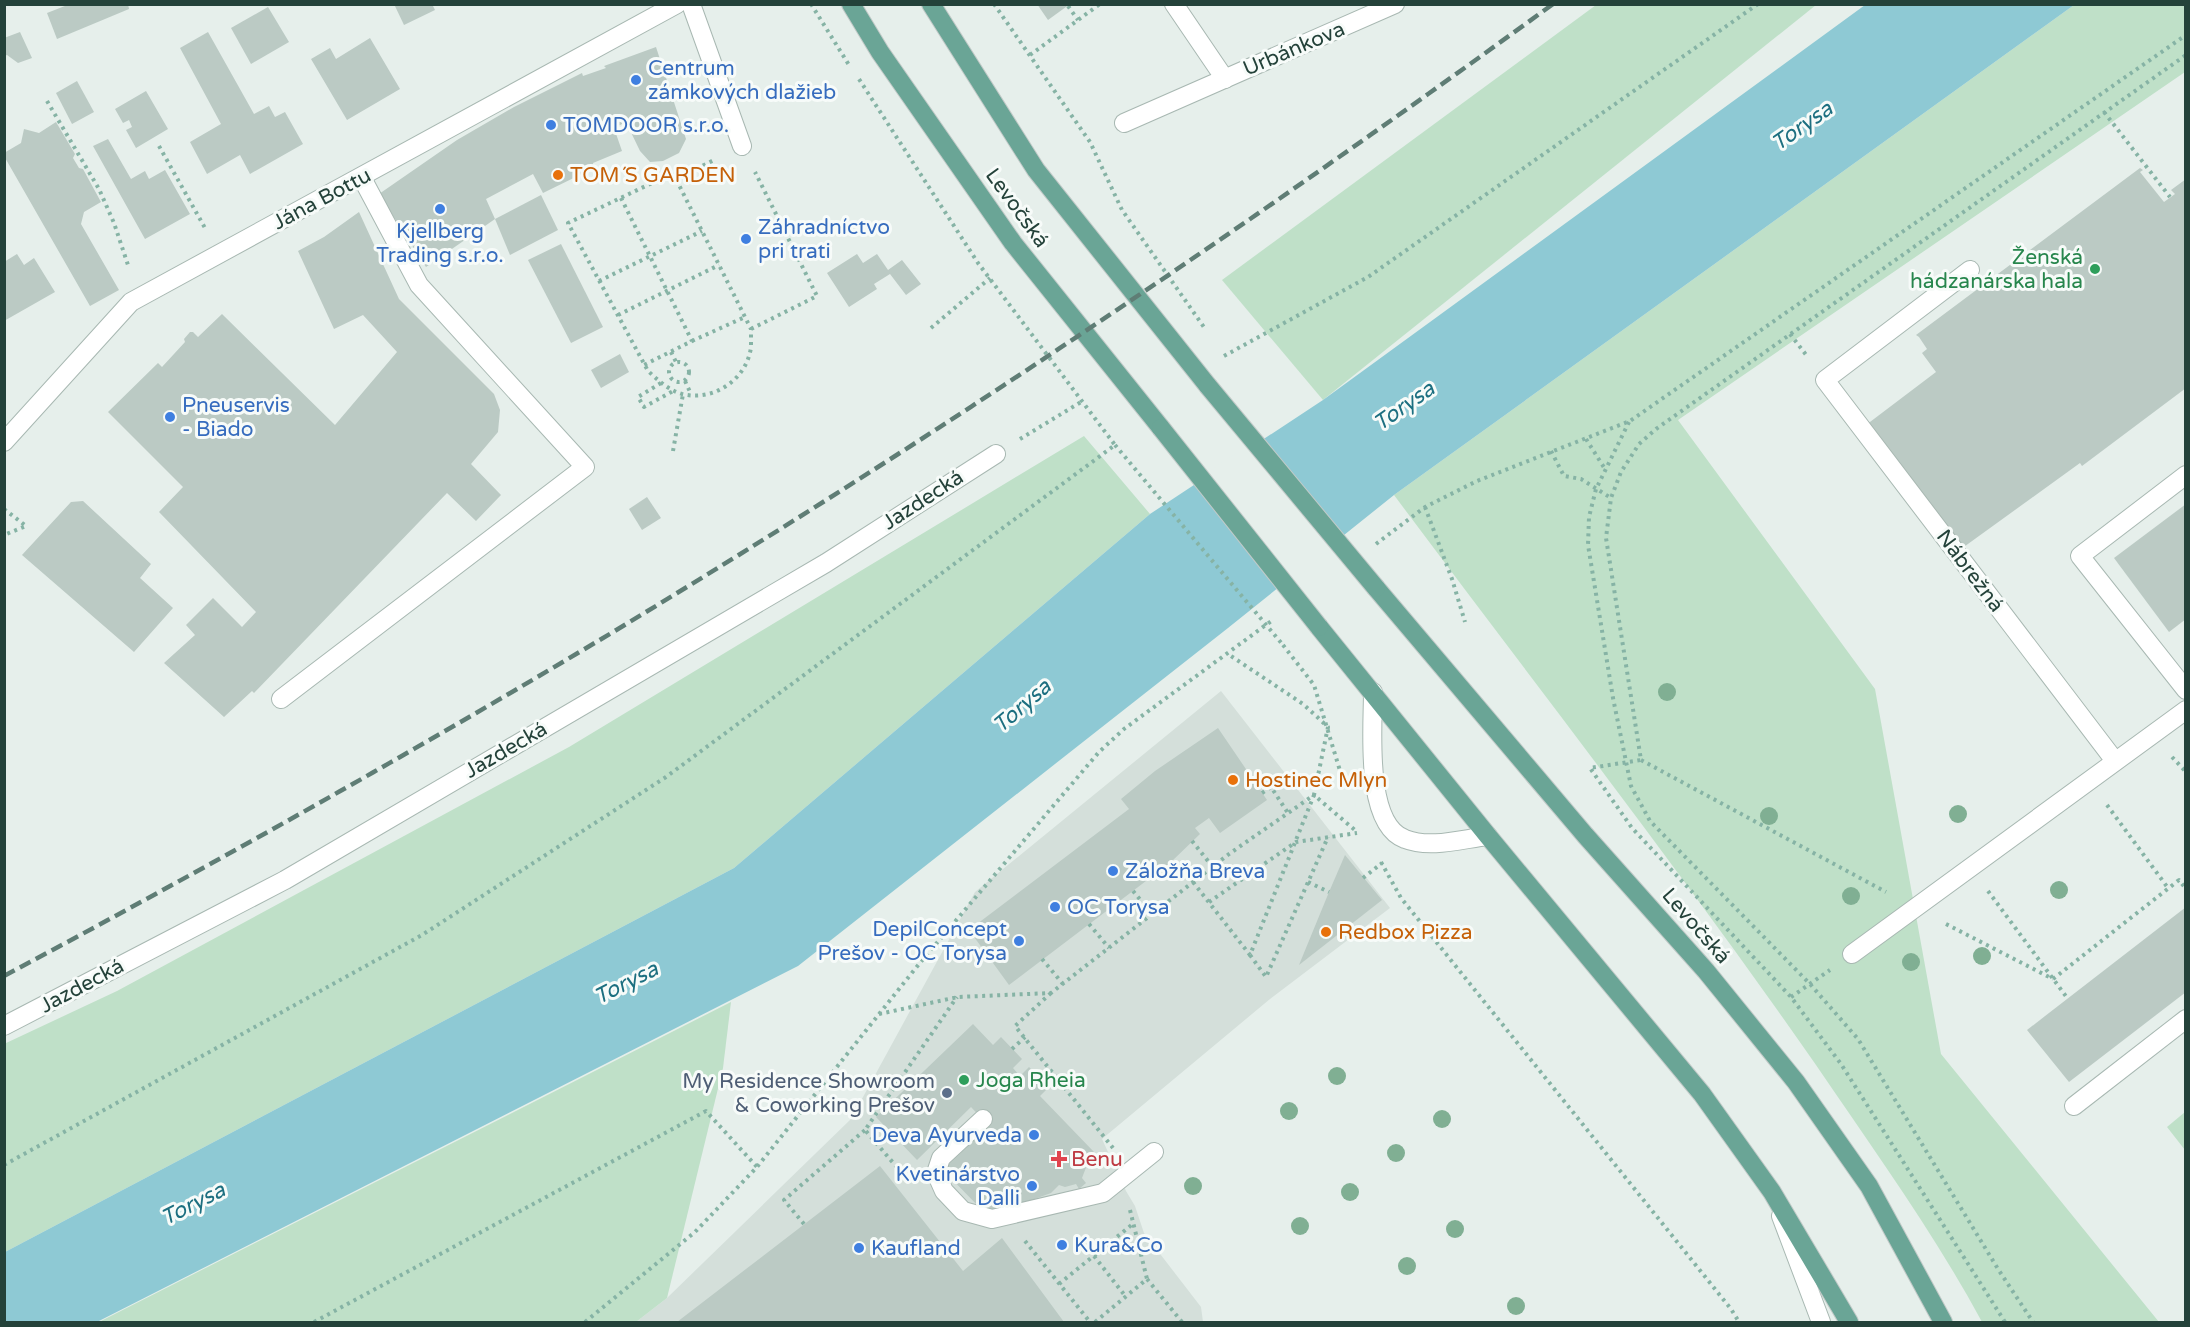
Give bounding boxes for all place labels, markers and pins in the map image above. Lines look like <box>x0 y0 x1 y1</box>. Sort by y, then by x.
place label: Centrum zámkových dlažieb <box>648 56 836 105</box>
marker: Centrum zámkových dlažieb <box>629 73 643 87</box>
place label: TOMDOOR s.r.o. <box>563 113 729 138</box>
marker: TOMDOOR s.r.o. <box>544 118 558 132</box>
place label: TOM´S GARDEN <box>570 163 736 188</box>
marker: TOM´S GARDEN <box>551 168 565 182</box>
marker: Kjellberg Trading s.r.o. <box>433 202 447 216</box>
place label: Záhradníctvo pri trati <box>758 215 890 264</box>
place label: Kjellberg Trading s.r.o. <box>376 219 504 268</box>
marker: Záhradníctvo pri trati <box>739 232 753 246</box>
place label: Ženská hádzanárska hala <box>1910 245 2083 294</box>
marker: Ženská hádzanárska hala <box>2088 262 2102 276</box>
place label: Pneuservis - Biado <box>182 393 290 442</box>
marker: Pneuservis - Biado <box>163 410 177 424</box>
place label: Hostinec Mlyn <box>1245 768 1387 793</box>
marker: Hostinec Mlyn <box>1226 773 1240 787</box>
place label: Záložňa Breva <box>1125 859 1265 884</box>
marker: Záložňa Breva <box>1106 864 1120 878</box>
place label: OC Torysa <box>1067 895 1170 920</box>
marker: OC Torysa <box>1048 900 1062 914</box>
place label: DepilConcept Prešov - OC Torysa <box>818 917 1007 966</box>
place label: Redbox Pizza <box>1338 920 1473 945</box>
marker: Redbox Pizza <box>1319 925 1333 939</box>
marker: DepilConcept Prešov - OC Torysa <box>1012 934 1026 948</box>
place label: Joga Rheia <box>976 1068 1086 1093</box>
place label: My Residence Showroom & Coworking Prešov <box>682 1069 935 1118</box>
marker: Joga Rheia <box>957 1073 971 1087</box>
marker: My Residence Showroom & Coworking Prešov <box>940 1086 954 1100</box>
place label: Deva Ayurveda <box>872 1123 1022 1148</box>
marker: Deva Ayurveda <box>1027 1128 1041 1142</box>
place label: Benu <box>1071 1147 1123 1172</box>
marker: Benu <box>1052 1152 1066 1166</box>
place label: Kvetinárstvo Dalli <box>896 1162 1020 1211</box>
marker: Kvetinárstvo Dalli <box>1025 1179 1039 1193</box>
place label: Kura&Co <box>1074 1233 1163 1258</box>
place label: Kaufland <box>871 1236 961 1261</box>
marker: Kura&Co <box>1055 1238 1069 1252</box>
marker: Kaufland <box>852 1241 866 1255</box>

